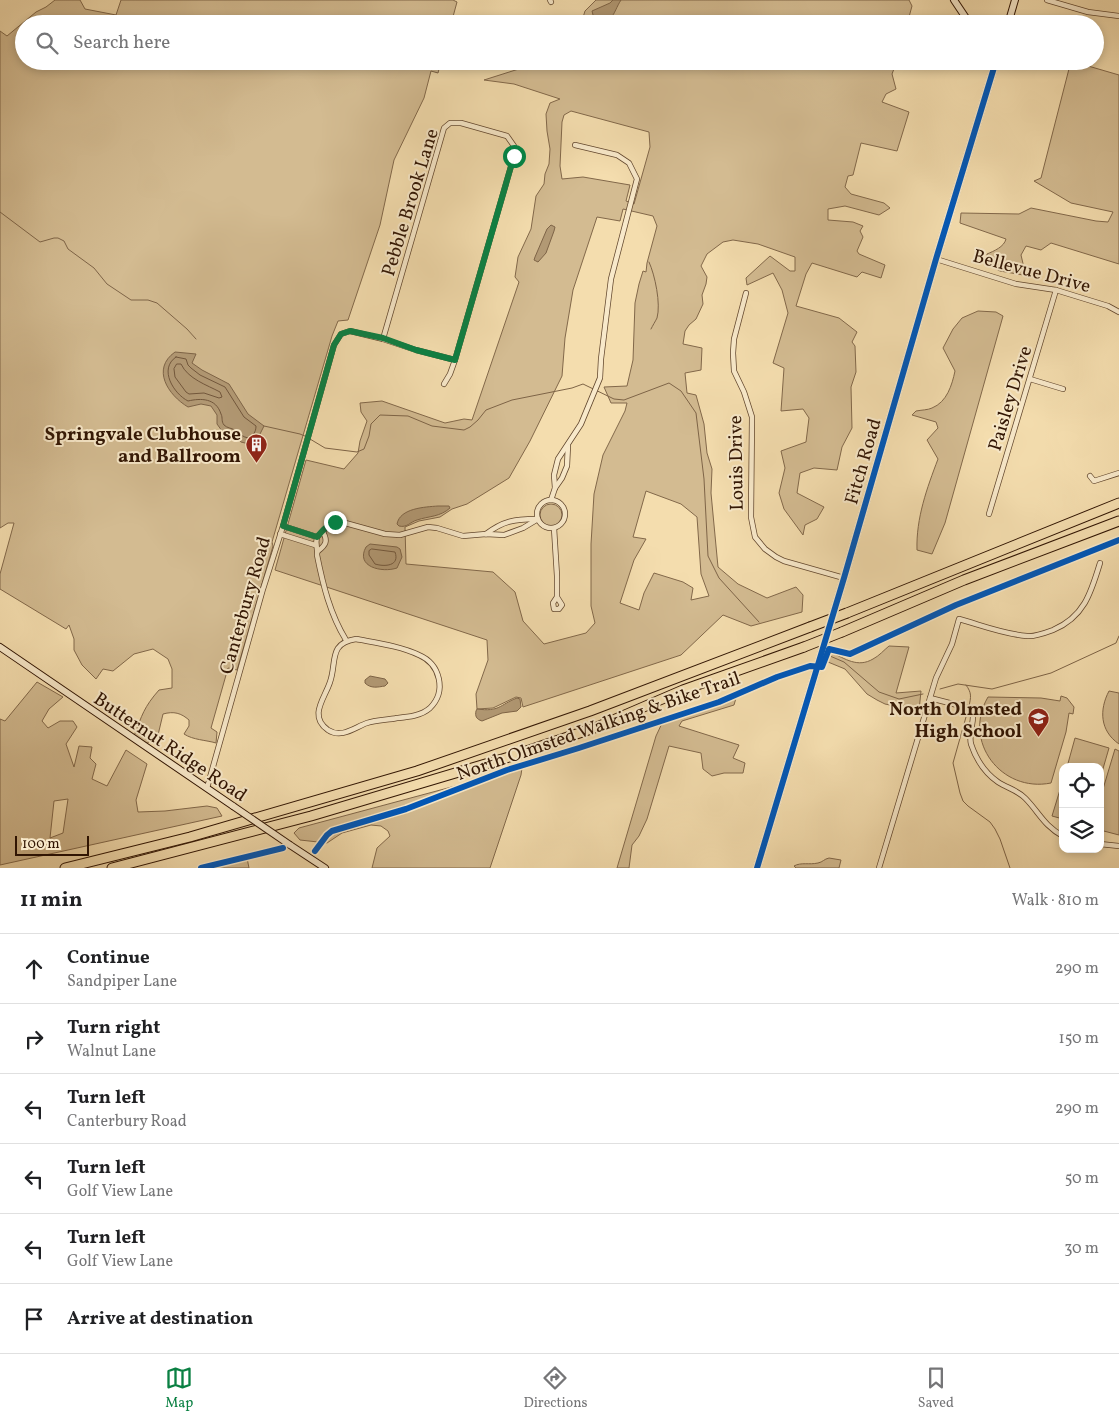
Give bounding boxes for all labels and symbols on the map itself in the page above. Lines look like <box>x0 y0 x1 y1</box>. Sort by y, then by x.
street label: Pebble Brook Lane <box>376 126 446 280</box>
route start <box>503 145 526 168</box>
street label: Bellevue Drive <box>970 244 1093 300</box>
street label: Paisley Drive <box>983 343 1039 454</box>
street label: Louis Drive <box>723 415 751 511</box>
street label: Fitch Road <box>839 416 889 508</box>
place label: Springvale Clubhouse and Ballroom <box>44 422 241 470</box>
building icon: Springvale Clubhouse and Ballroom <box>245 432 269 463</box>
route end <box>324 511 347 534</box>
street label: Canterbury Road <box>214 534 278 677</box>
street label: North Olmsted Walking & Bike Trail <box>453 666 744 788</box>
street label: Butternut Ridge Road <box>88 687 252 809</box>
place label: North Olmsted High School <box>889 697 1022 745</box>
school or university icon: North Olmsted High School <box>1026 707 1050 738</box>
scale bar <box>15 833 89 856</box>

